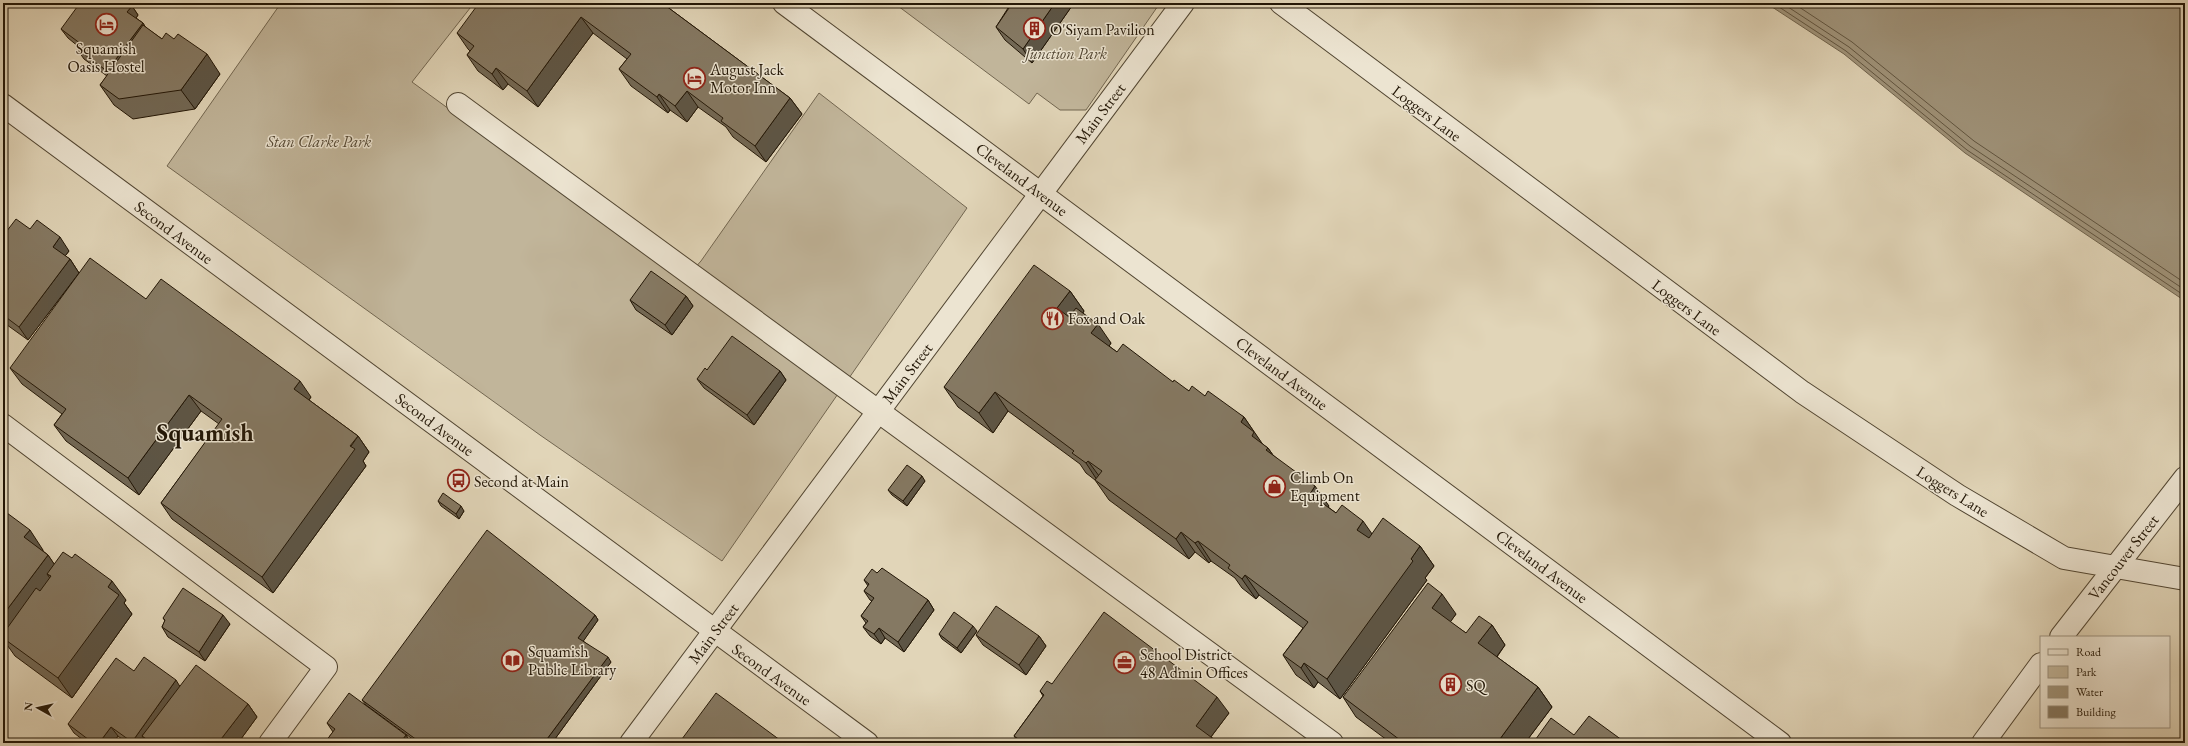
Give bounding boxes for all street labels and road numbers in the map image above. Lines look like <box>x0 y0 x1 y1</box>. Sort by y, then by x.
street label: Main Street <box>1071 79 1130 148</box>
street label: Loggers Lane <box>1388 80 1466 146</box>
street label: Cleveland Avenue <box>971 138 1072 221</box>
street label: Second Avenue <box>130 196 217 269</box>
street label: Loggers Lane <box>1648 274 1726 340</box>
street label: Cleveland Avenue <box>1231 332 1332 415</box>
street label: Main Street <box>878 339 937 408</box>
street label: Second Avenue <box>391 388 478 461</box>
street label: Loggers Lane <box>1913 461 1993 522</box>
street label: Vancouver Street <box>2083 510 2163 604</box>
street label: Cleveland Avenue <box>1491 525 1592 608</box>
street label: Main Street <box>684 599 743 668</box>
street label: Second Avenue <box>728 638 816 710</box>

